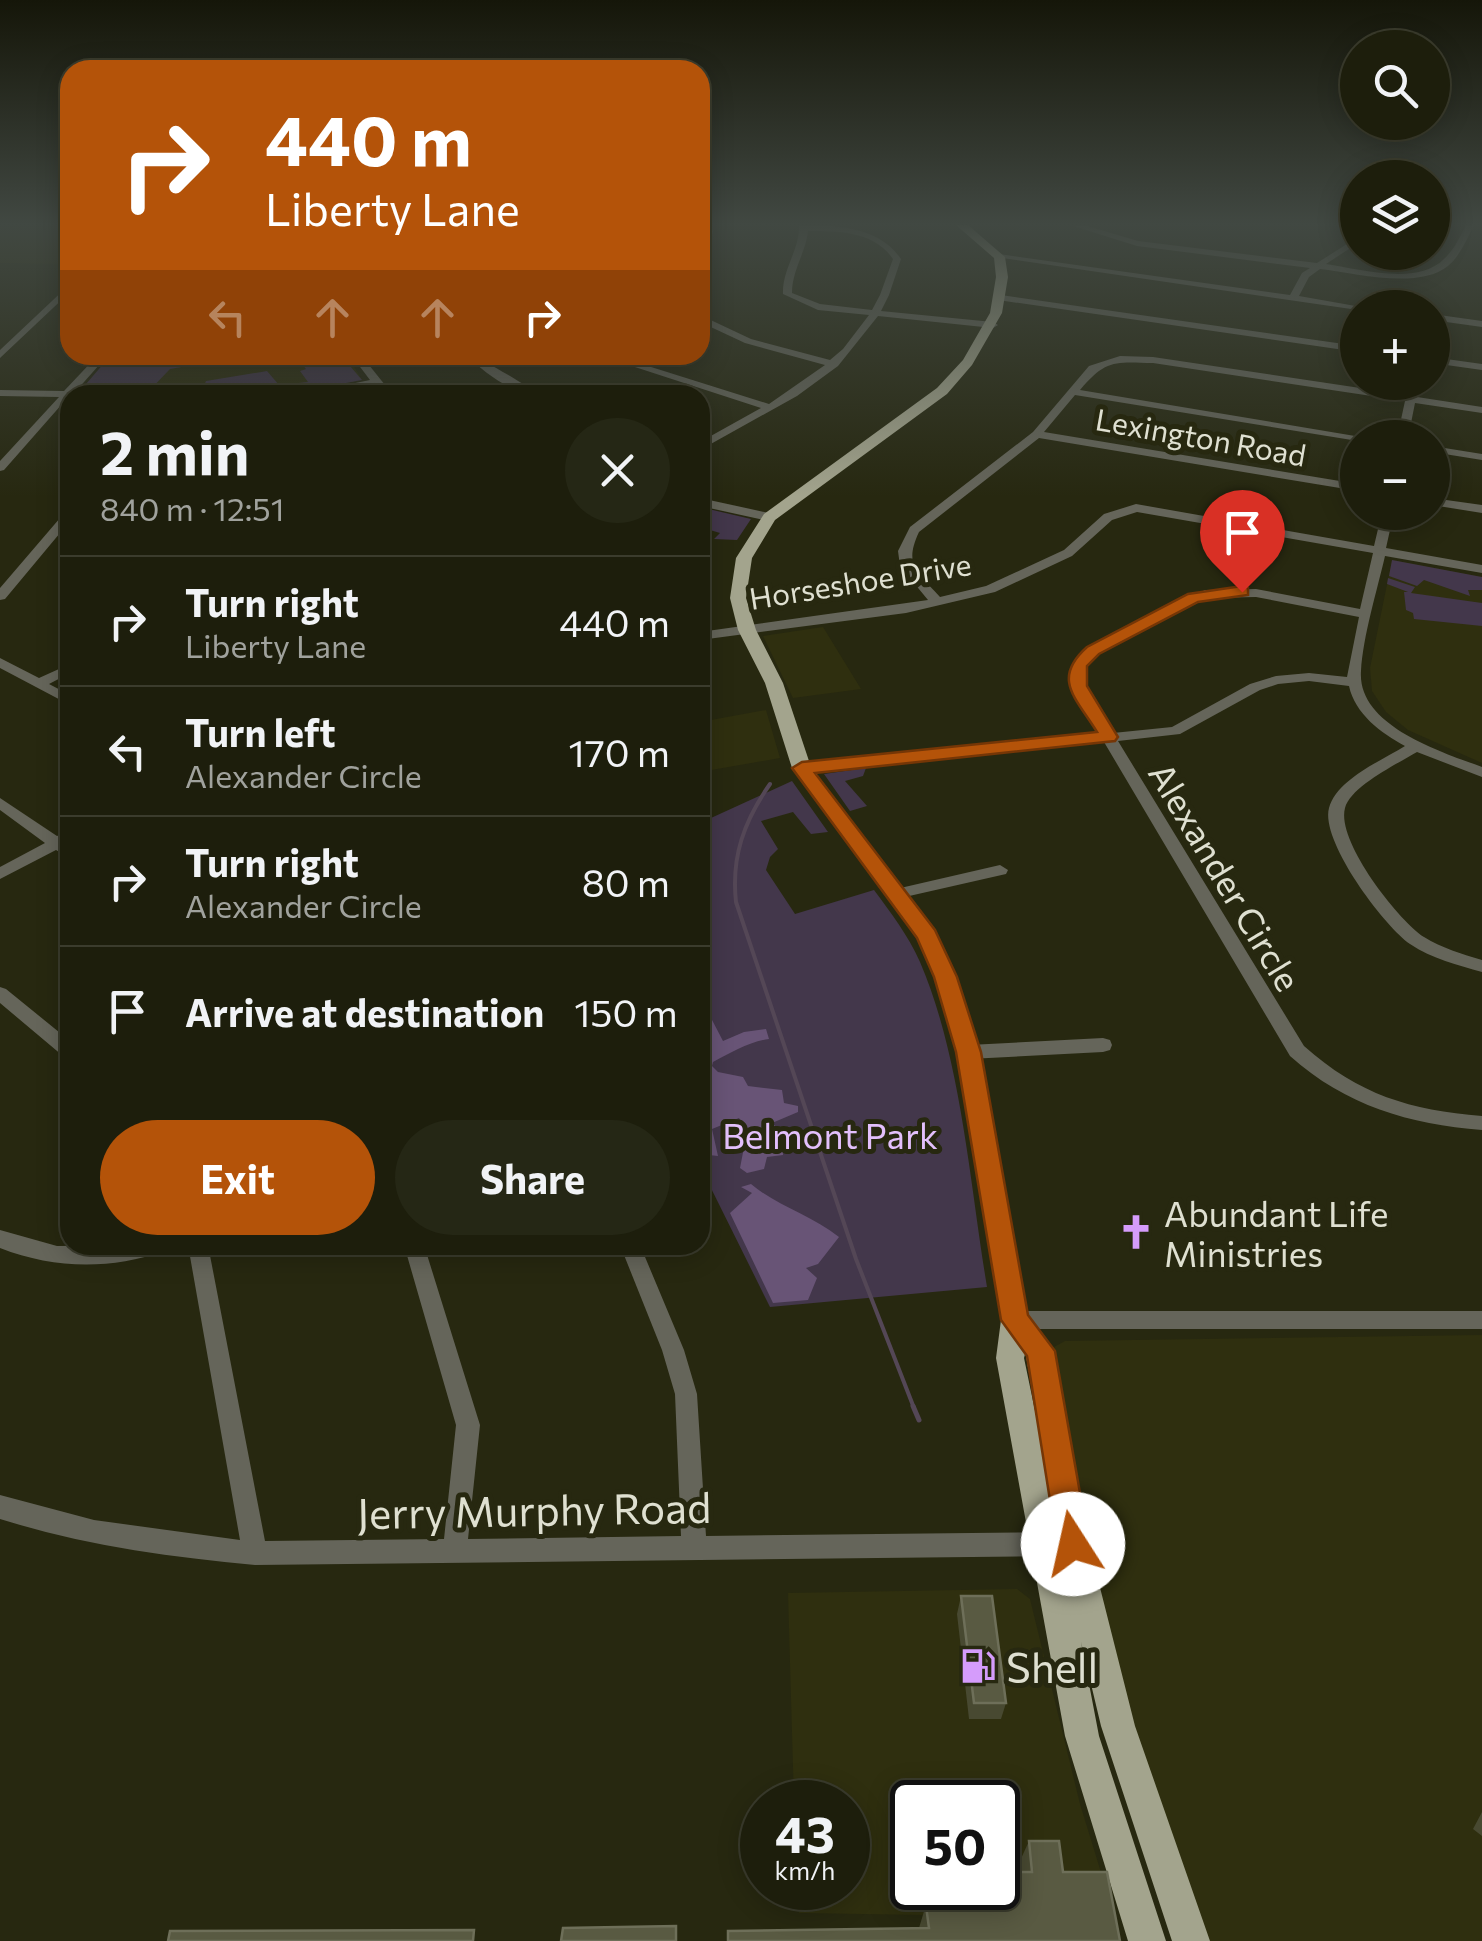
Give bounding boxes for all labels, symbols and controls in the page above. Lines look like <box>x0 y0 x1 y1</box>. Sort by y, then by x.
map controls <box>1340 30 1450 530</box>
button: search <box>1340 30 1450 140</box>
text: 440 m <box>265 95 472 180</box>
icon: right <box>100 100 230 230</box>
button: layers <box>1340 160 1450 270</box>
text: Liberty Lane <box>265 180 520 235</box>
icon: left <box>200 290 255 345</box>
icon: ahead <box>305 290 360 345</box>
icon: ahead <box>410 290 465 345</box>
icon: right <box>515 290 570 345</box>
button: + <box>1340 290 1450 400</box>
street label: Lexington Road <box>1093 399 1309 473</box>
text: 2 min <box>100 414 249 487</box>
button: close <box>565 418 670 523</box>
button: − <box>1340 420 1450 530</box>
text: 840 m · 12:51 <box>100 488 284 528</box>
pin <box>1200 490 1285 593</box>
icon: arrive <box>1215 505 1270 560</box>
street label: Horseshoe Drive <box>746 544 974 616</box>
text: Turn right <box>185 578 359 625</box>
icon: right <box>100 594 155 649</box>
text: 440 m <box>559 598 670 645</box>
text: Liberty Lane <box>185 625 366 665</box>
text: Turn left <box>185 708 336 755</box>
icon: left <box>100 724 155 779</box>
text: 170 m <box>569 728 670 775</box>
street label: Alexander Circle <box>1141 754 1311 998</box>
text: Alexander Circle <box>185 755 422 795</box>
text: Turn right <box>185 838 359 885</box>
icon: right <box>100 854 155 909</box>
text: 80 m <box>582 858 670 905</box>
text: Alexander Circle <box>185 885 422 925</box>
icon: arrive <box>100 984 155 1039</box>
text: Arrive at destination <box>185 988 544 1035</box>
text: 150 m <box>574 988 678 1035</box>
park label: Belmont Park <box>722 1113 938 1156</box>
button: Exit <box>100 1120 375 1235</box>
button: Share <box>395 1120 670 1235</box>
place label: Abundant Life Ministries <box>1164 1191 1389 1274</box>
church icon: Abundant Life Ministries <box>1117 1213 1155 1251</box>
street label: Jerry Murphy Road <box>356 1480 712 1538</box>
position arrow <box>1021 1492 1125 1596</box>
place label: Shell <box>1006 1640 1098 1692</box>
fuel station icon: Shell <box>959 1647 997 1685</box>
speed limit sign: 50 <box>890 1780 1020 1910</box>
text: 43 <box>775 1802 835 1863</box>
text: km/h <box>775 1855 835 1885</box>

